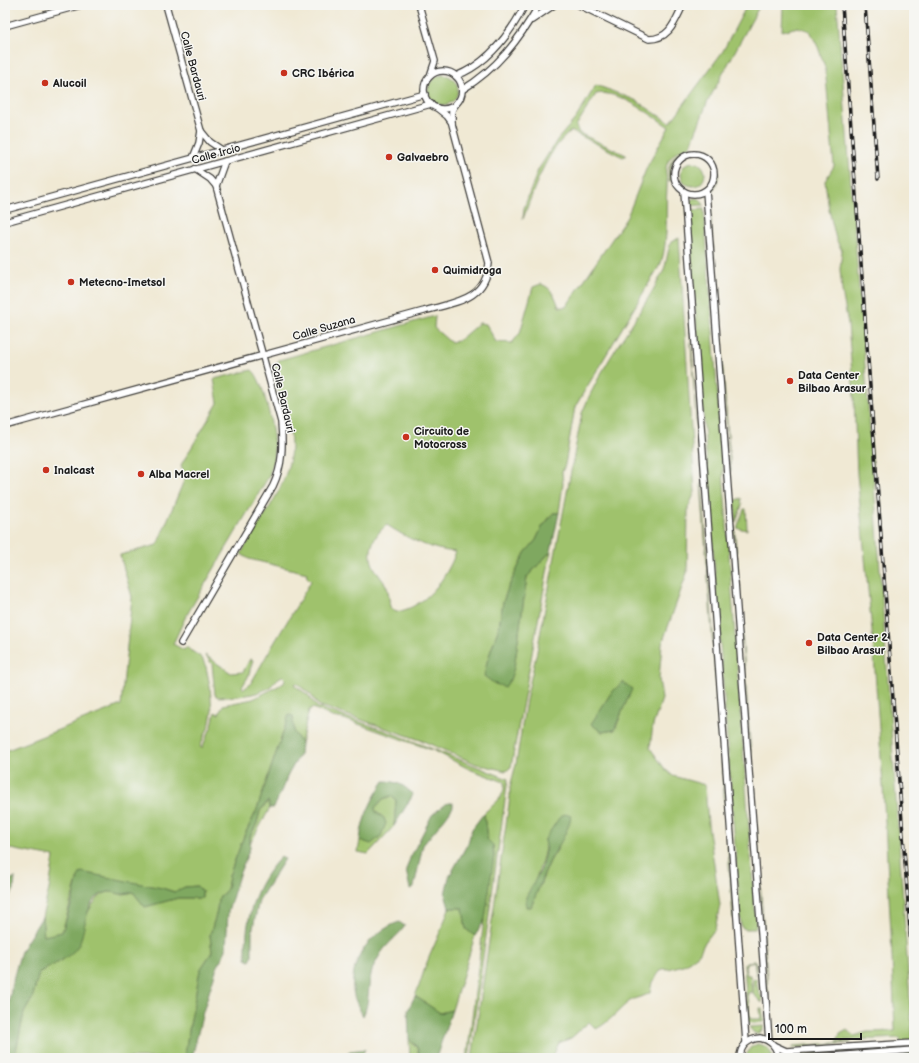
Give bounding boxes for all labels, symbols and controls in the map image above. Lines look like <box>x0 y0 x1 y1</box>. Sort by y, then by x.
street label: Calle Bardauri <box>178 30 208 102</box>
place label: CRC Ibérica <box>292 67 354 80</box>
marker: CRC Ibérica <box>279 68 289 78</box>
place label: Alucoil <box>52 77 87 90</box>
marker: Alucoil <box>40 78 50 88</box>
street label: Calle Ircio <box>190 141 242 167</box>
place label: Galvaebro <box>397 151 449 164</box>
marker: Galvaebro <box>384 152 394 162</box>
place label: Quimidroga <box>443 264 502 277</box>
marker: Quimidroga <box>430 265 440 275</box>
place label: Metecno-Imetsol <box>79 276 165 289</box>
marker: Metecno-Imetsol <box>66 277 76 287</box>
street label: Calle Suzana <box>291 313 357 343</box>
street label: Calle Bardauri <box>269 362 297 434</box>
place label: Data Center Bilbao Arasur <box>798 369 867 395</box>
marker: Data Center Bilbao Arasur <box>785 376 795 386</box>
place label: Circuito de Motocross <box>414 425 469 451</box>
marker: Circuito de Motocross <box>401 432 411 442</box>
place label: Inalcast <box>54 464 95 477</box>
marker: Inalcast <box>41 465 51 475</box>
place label: Alba Macrel <box>148 468 209 481</box>
marker: Alba Macrel <box>136 469 146 479</box>
place label: Data Center 2 Bilbao Arasur <box>817 631 888 657</box>
marker: Data Center 2 Bilbao Arasur <box>804 638 814 648</box>
scale bar <box>769 1015 861 1041</box>
text: 100 m <box>775 1022 807 1037</box>

